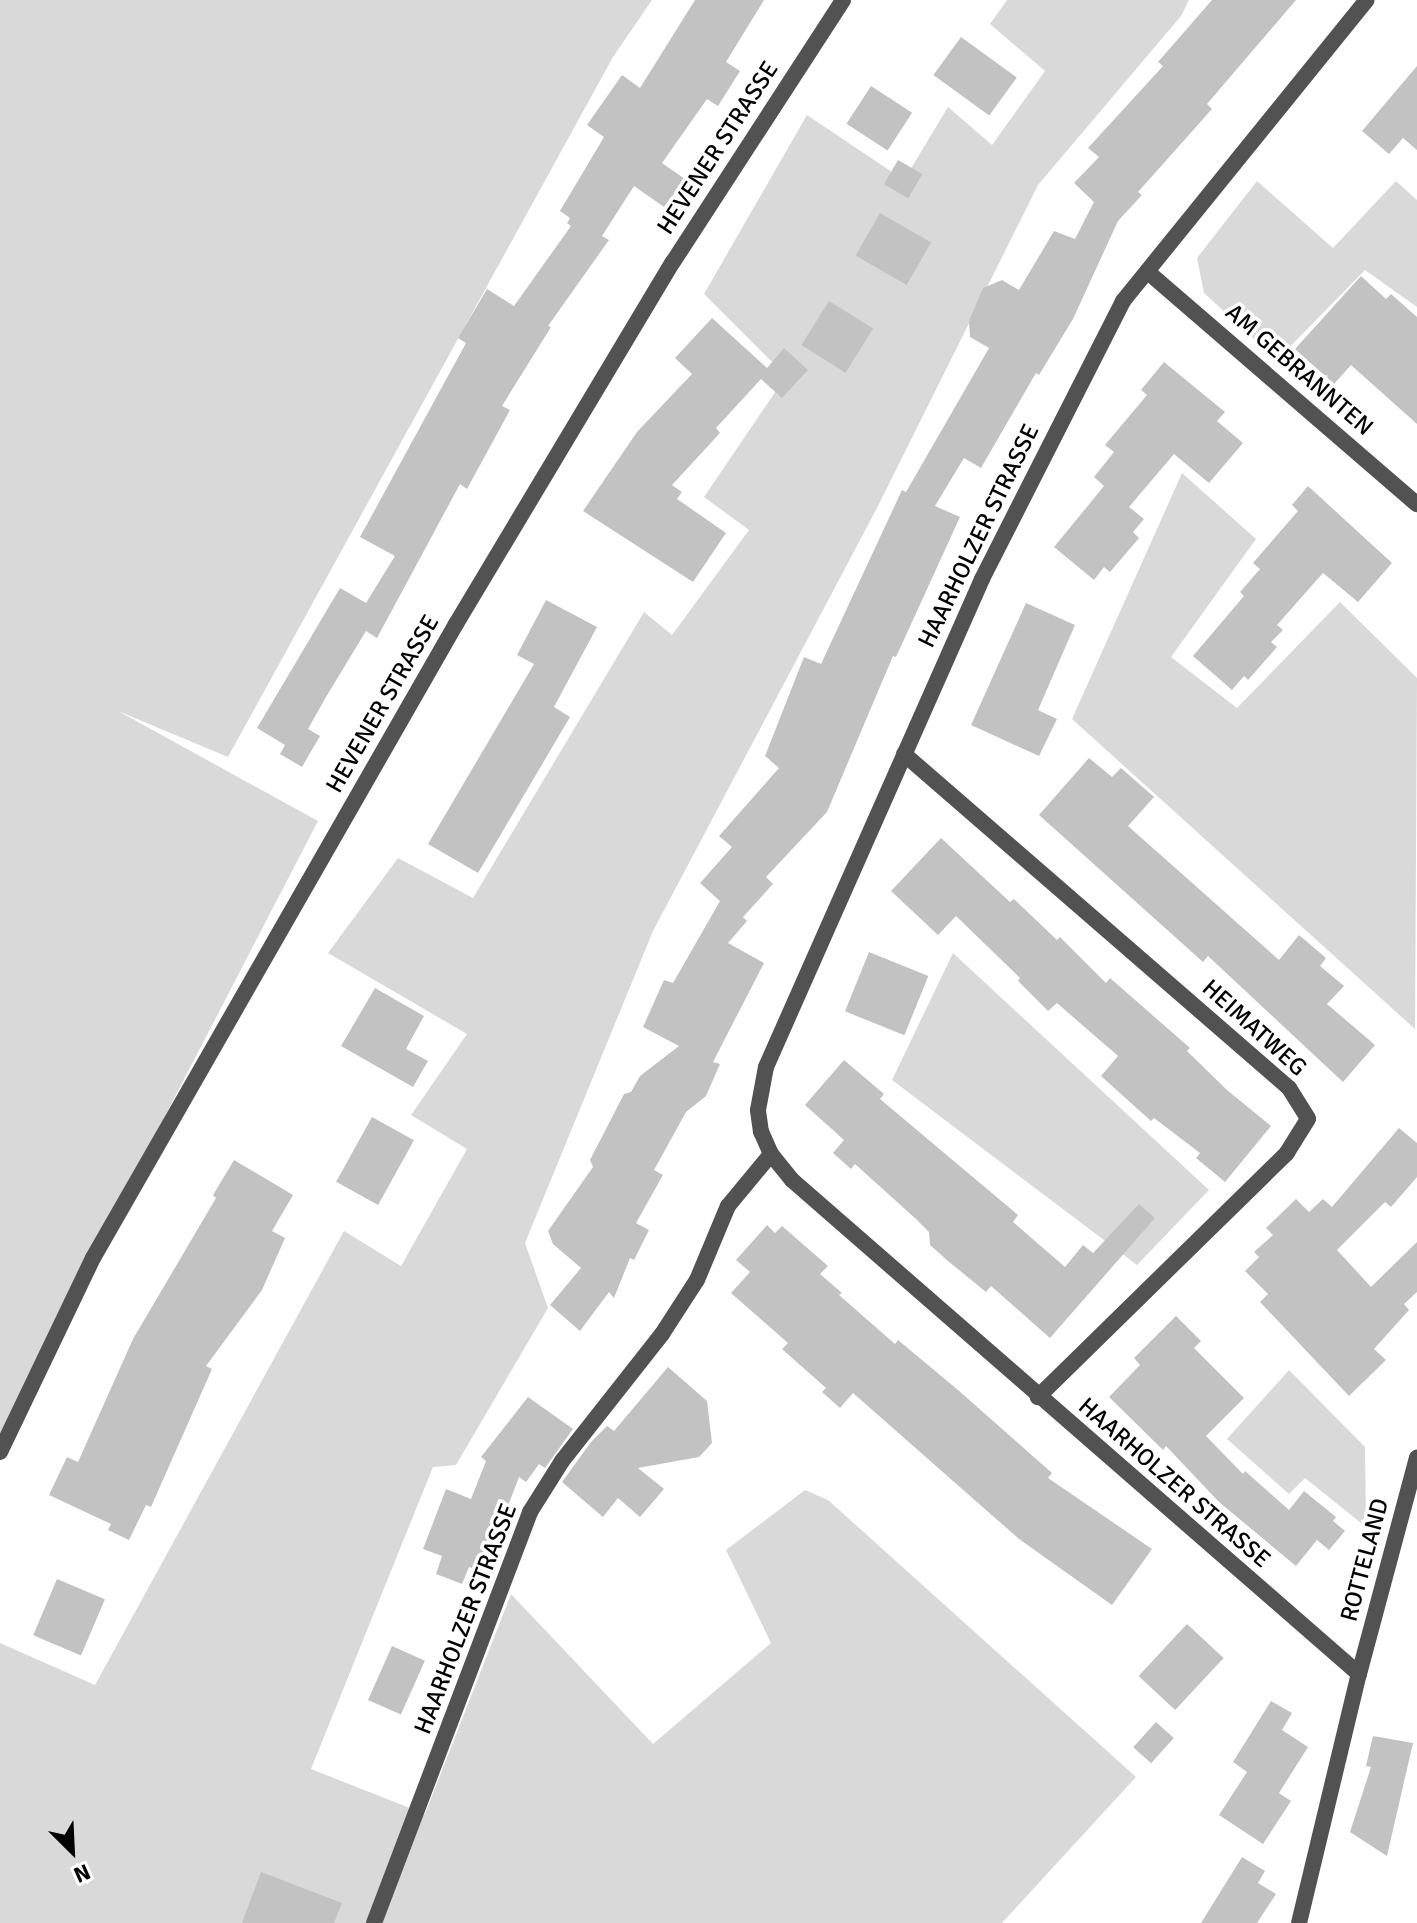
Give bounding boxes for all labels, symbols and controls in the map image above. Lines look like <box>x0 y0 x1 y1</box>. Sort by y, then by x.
street label: HEVENER STRASSE <box>651 56 785 240</box>
street label: AM GEBRANNTEN <box>1219 298 1379 442</box>
street label: HAARHOLZER STRASSE <box>912 420 1046 652</box>
street label: HEVENER STRASSE <box>320 610 446 798</box>
street label: HEIMATWEG <box>1196 974 1312 1082</box>
street label: HAARHOLZER STRASSE <box>1072 1392 1276 1574</box>
street label: ROTTELAND <box>1335 1495 1395 1625</box>
street label: HAARHOLZER STRASSE <box>409 1500 523 1738</box>
north arrow <box>32 1811 112 1891</box>
text: N <box>69 1858 94 1889</box>

